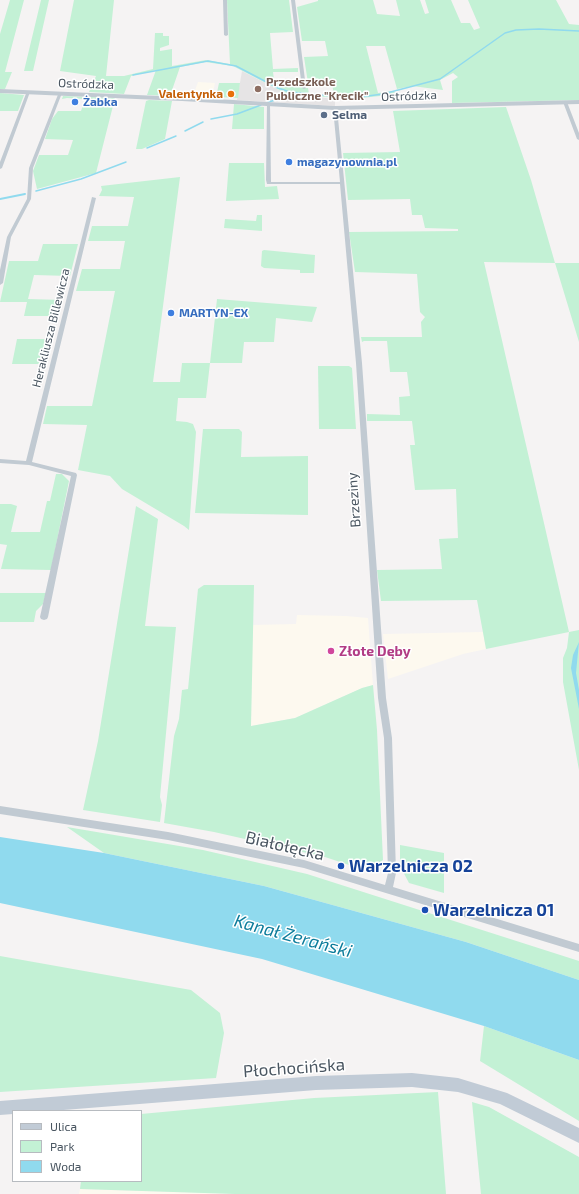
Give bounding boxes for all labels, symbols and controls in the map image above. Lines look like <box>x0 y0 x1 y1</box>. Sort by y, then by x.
place label: Przedszkole Publiczne "Krecik" <box>266 75 368 103</box>
street label: Ostródzka <box>58 76 114 92</box>
marker: Przedszkole Publiczne "Krecik" <box>253 84 263 94</box>
place label: Valentynka <box>158 87 223 101</box>
street label: Ostródzka <box>381 88 437 104</box>
marker: Valentynka <box>226 89 236 99</box>
place label: Żabka <box>83 95 118 109</box>
marker: Żabka <box>70 97 80 107</box>
place label: Selma <box>332 108 367 122</box>
marker: Selma <box>319 110 329 120</box>
place label: magazynownia.pl <box>297 155 397 169</box>
marker: magazynownia.pl <box>284 157 294 167</box>
street label: Herakliusza Billewicza <box>29 267 73 389</box>
place label: MARTYN-EX <box>179 306 248 320</box>
marker: MARTYN-EX <box>166 308 176 318</box>
street label: Brzeziny <box>344 472 364 528</box>
place label: Złote Dęby <box>339 643 411 659</box>
marker: Złote Dęby <box>326 646 336 656</box>
street label: Białołęcka <box>244 827 326 865</box>
place label: Warzelnicza 02 <box>349 856 473 876</box>
marker: Warzelnicza 02 <box>336 861 346 871</box>
place label: Warzelnicza 01 <box>433 900 554 920</box>
marker: Warzelnicza 01 <box>420 905 430 915</box>
water label: Kanał Żerański <box>232 910 354 962</box>
street label: Płochocińska <box>242 1054 346 1082</box>
legend <box>12 1110 142 1182</box>
text: Ulica <box>50 1119 77 1133</box>
text: Park <box>50 1139 75 1153</box>
text: Woda <box>50 1159 81 1173</box>

